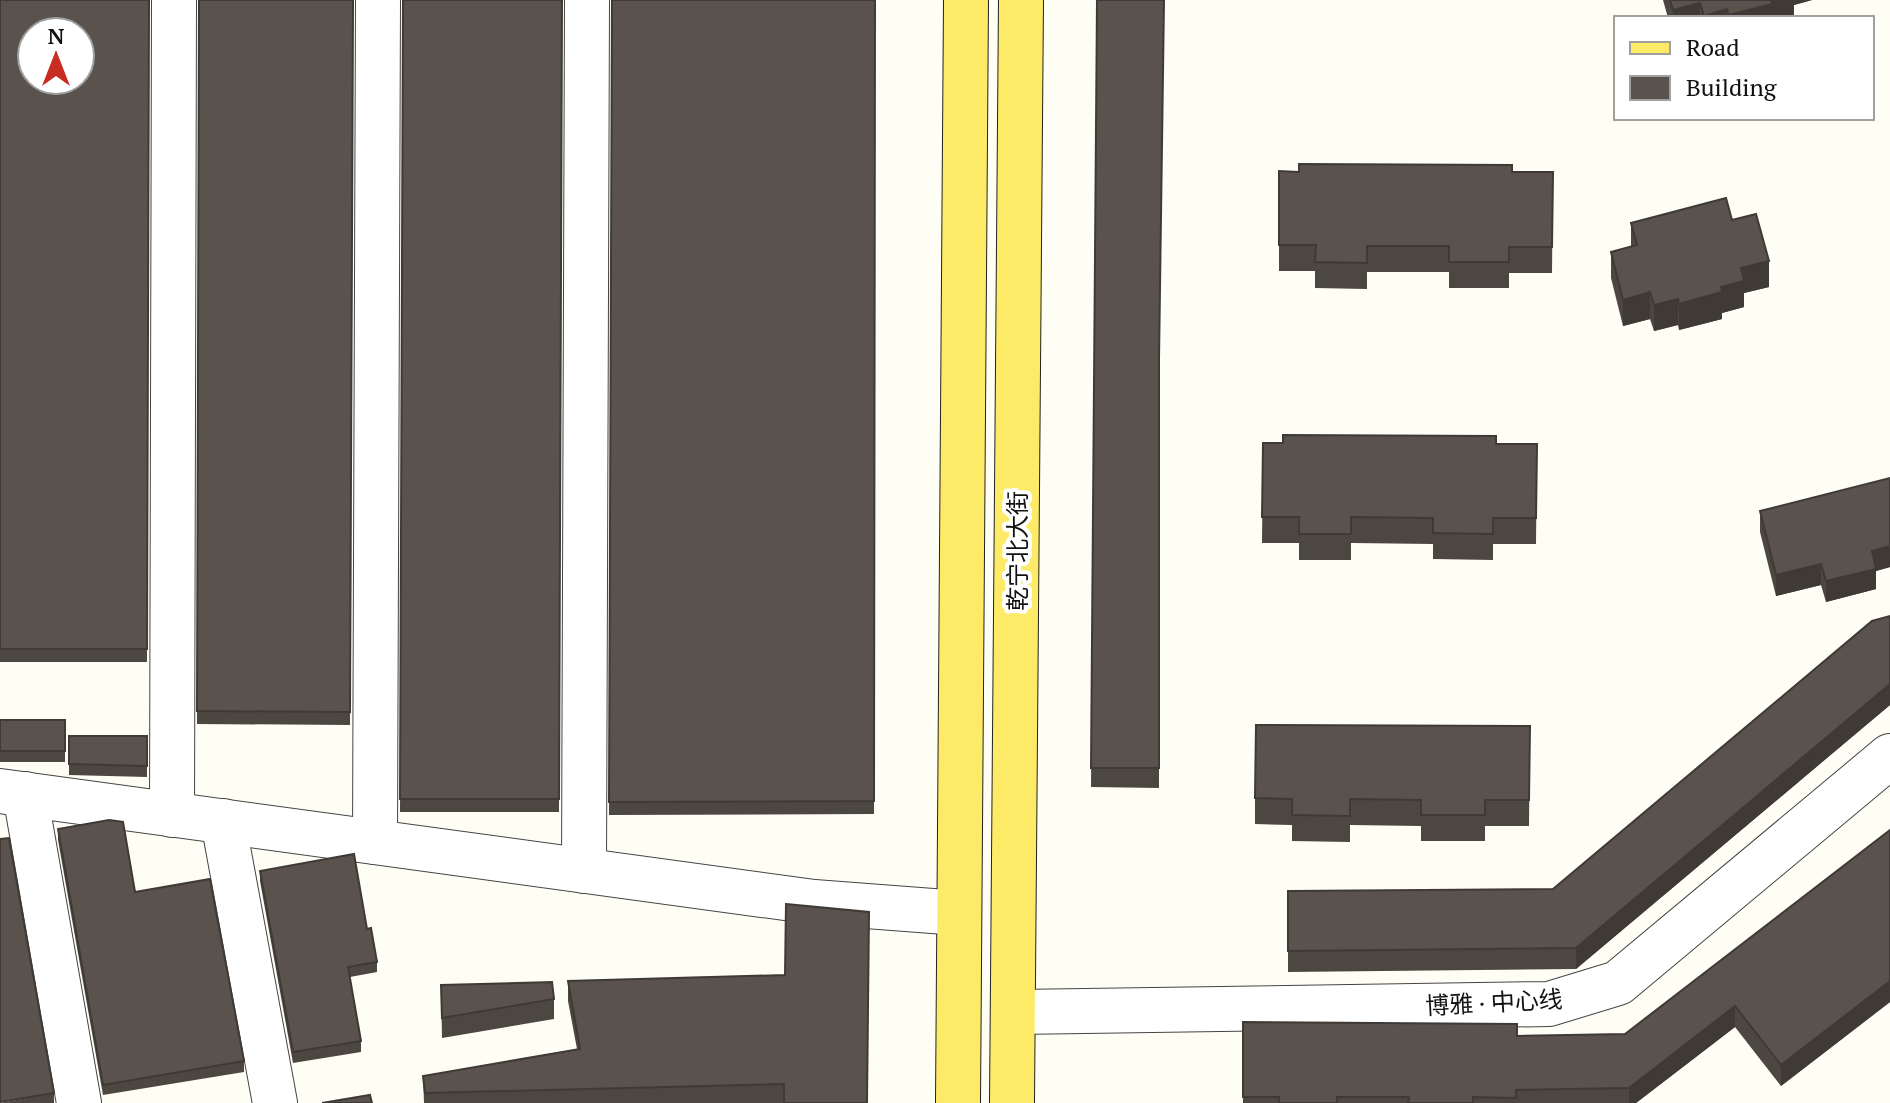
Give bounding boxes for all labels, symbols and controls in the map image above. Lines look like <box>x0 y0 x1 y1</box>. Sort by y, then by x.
north arrow <box>16 16 96 96</box>
legend <box>1614 16 1874 120</box>
text: N <box>48 21 65 50</box>
text: Road <box>1686 31 1740 63</box>
text: Building <box>1686 71 1777 103</box>
street label: 乾宁北大街 <box>1001 491 1033 611</box>
street label: 博雅 · 中心线 <box>1425 982 1563 1022</box>

